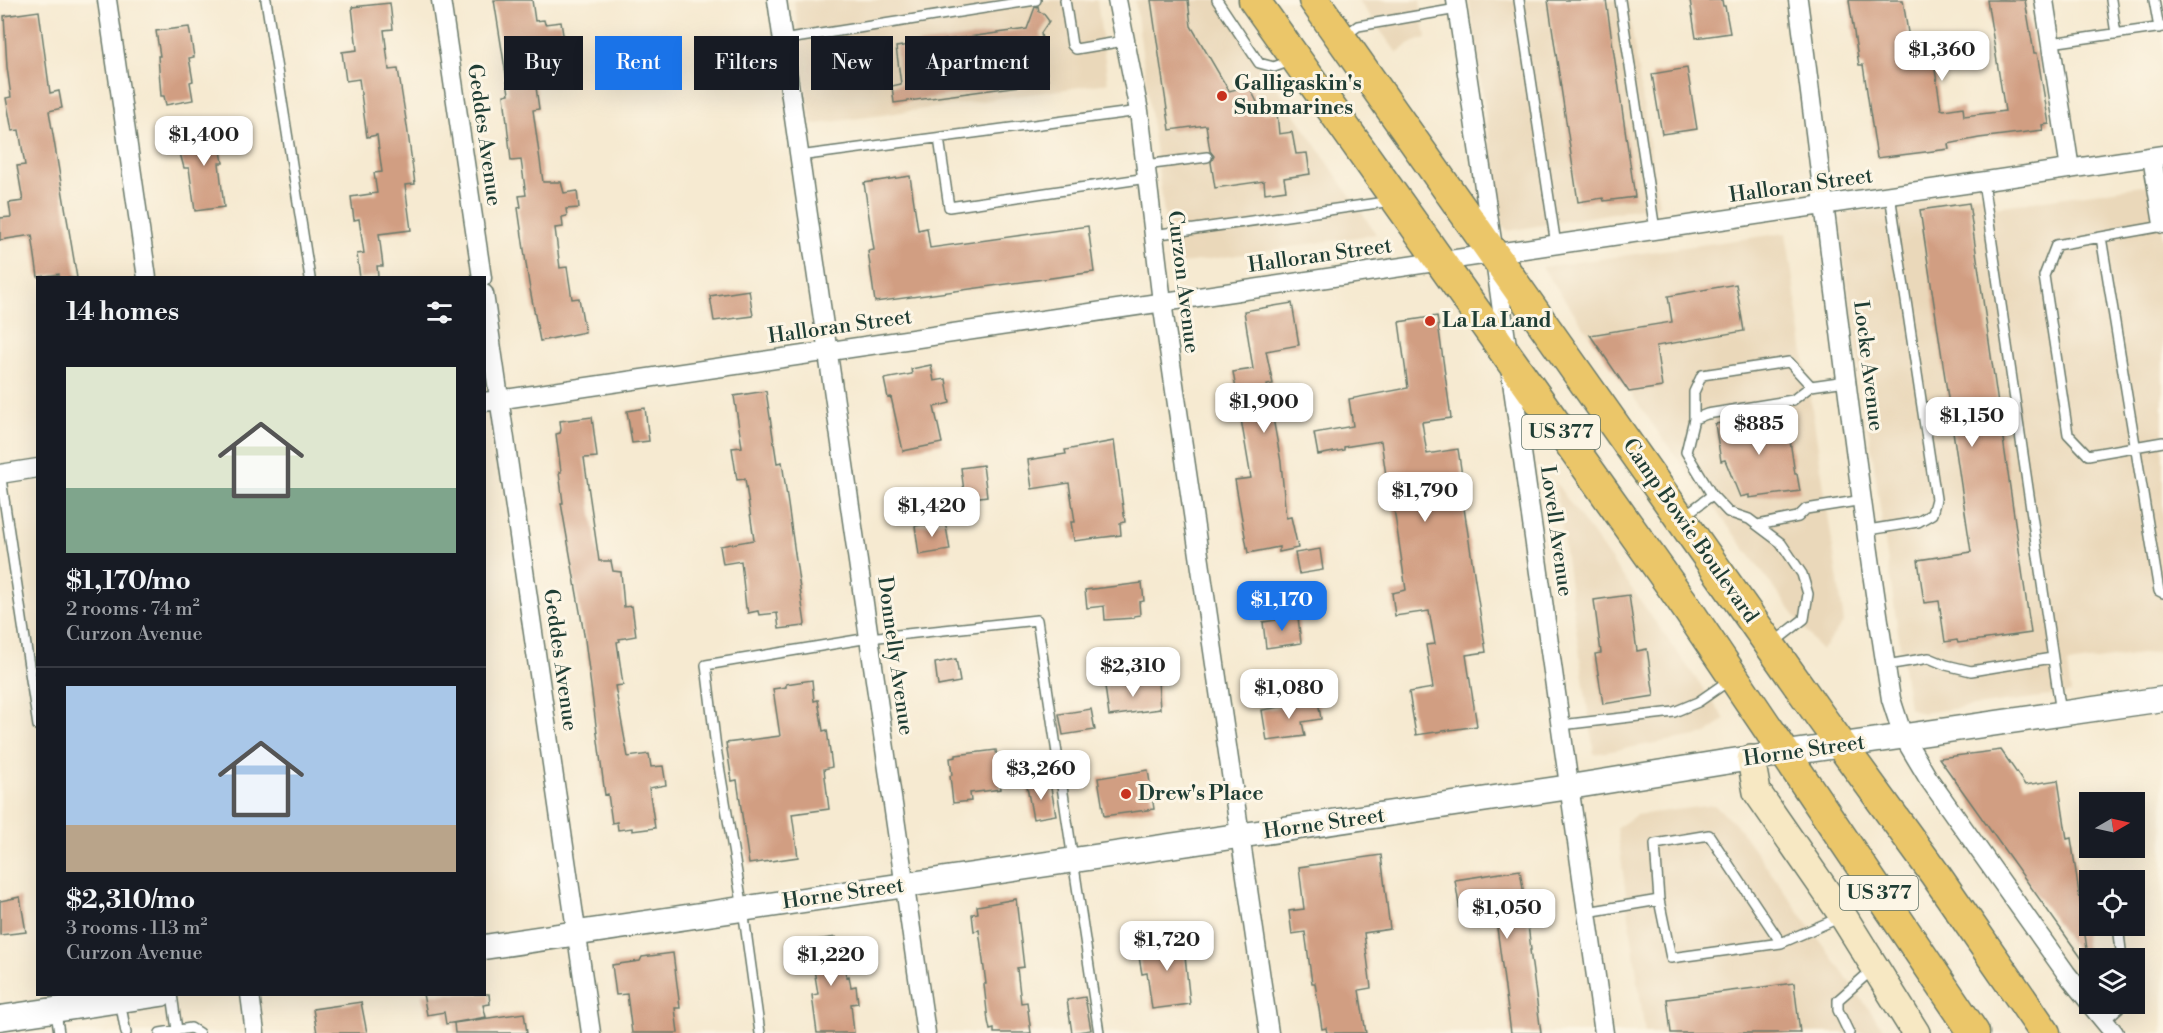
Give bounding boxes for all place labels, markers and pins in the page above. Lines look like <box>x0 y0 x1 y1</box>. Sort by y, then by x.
pin: $1,360 <box>1893 31 1991 82</box>
place label: Galligaskin's Submarines <box>1234 71 1362 121</box>
marker: Galligaskin's Submarines <box>1215 89 1229 103</box>
pin: $1,400 <box>155 116 253 167</box>
place label: La La Land <box>1442 308 1552 334</box>
marker: La La Land <box>1423 314 1437 328</box>
pin: $1,900 <box>1215 383 1313 434</box>
pin: $1,150 <box>1923 397 2021 448</box>
pin: $885 <box>1723 405 1795 456</box>
pin: $1,790 <box>1376 472 1474 523</box>
pin: $1,420 <box>883 487 981 538</box>
pin: $1,170 <box>1233 581 1331 632</box>
pin: $2,310 <box>1084 647 1182 698</box>
pin: $1,080 <box>1240 669 1338 720</box>
pin: $3,260 <box>992 750 1090 801</box>
place label: Drew's Place <box>1138 781 1264 807</box>
marker: Drew's Place <box>1119 787 1133 801</box>
pin: $1,050 <box>1458 889 1556 940</box>
pin: $1,720 <box>1118 921 1216 972</box>
pin: $1,220 <box>782 936 880 987</box>

